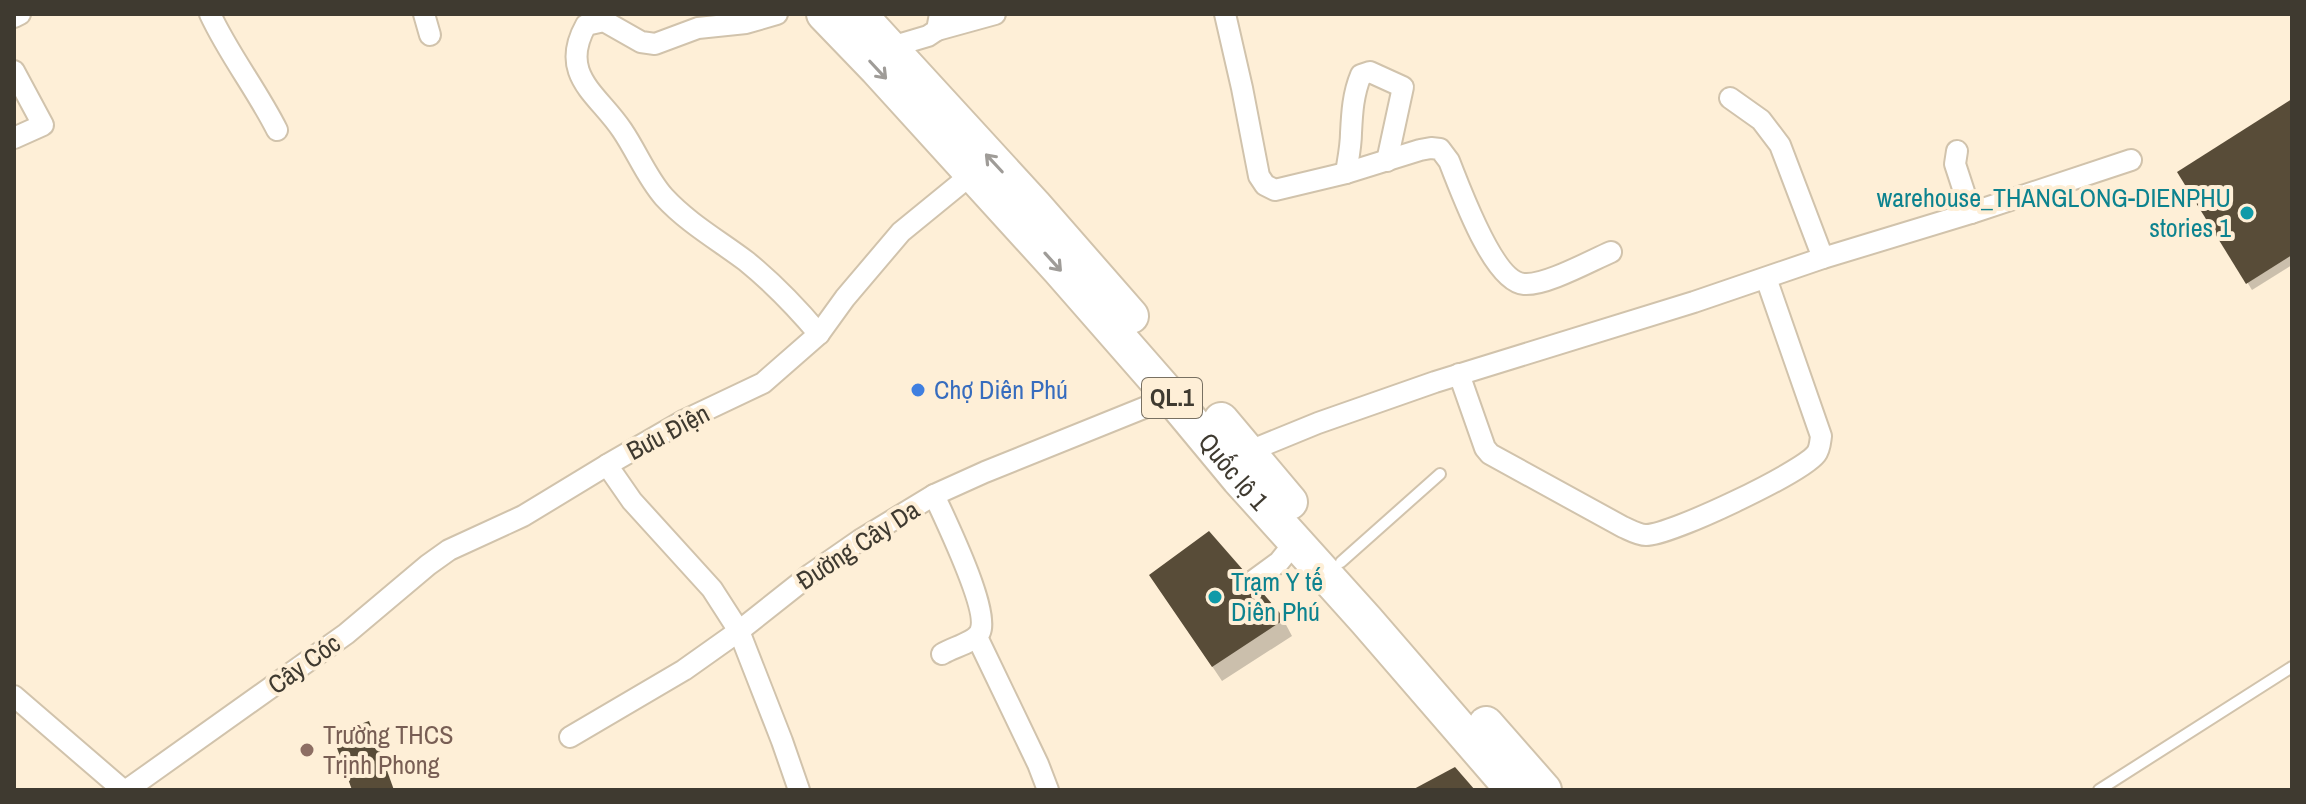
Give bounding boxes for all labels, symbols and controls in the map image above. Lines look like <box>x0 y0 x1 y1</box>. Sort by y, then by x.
one-way arrow <box>868 60 887 80</box>
one-way arrow <box>985 153 1004 173</box>
place label: warehouse_THANGLONG-DIENPHU stories 1 <box>1877 180 2231 245</box>
marker: warehouse_THANGLONG-DIENPHU stories 1 <box>2238 204 2256 222</box>
one-way arrow <box>1043 252 1061 272</box>
place label: Chợ Diên Phú <box>934 372 1068 407</box>
road number: QL.1 <box>1142 378 1202 418</box>
marker: Chợ Diên Phú <box>909 381 927 399</box>
street label: Bưu Điện <box>620 395 715 468</box>
street label: Quốc lộ 1 <box>1191 425 1277 517</box>
street label: Đường Cây Da <box>790 492 926 597</box>
place label: Trạm Y tế Diên Phú <box>1231 564 1323 629</box>
marker: Trạm Y tế Diên Phú <box>1206 588 1224 606</box>
street label: Cây Cóc <box>260 625 347 702</box>
place label: Trường THCS Trịnh Phong <box>323 717 453 782</box>
marker: Trường THCS Trịnh Phong <box>298 741 316 759</box>

